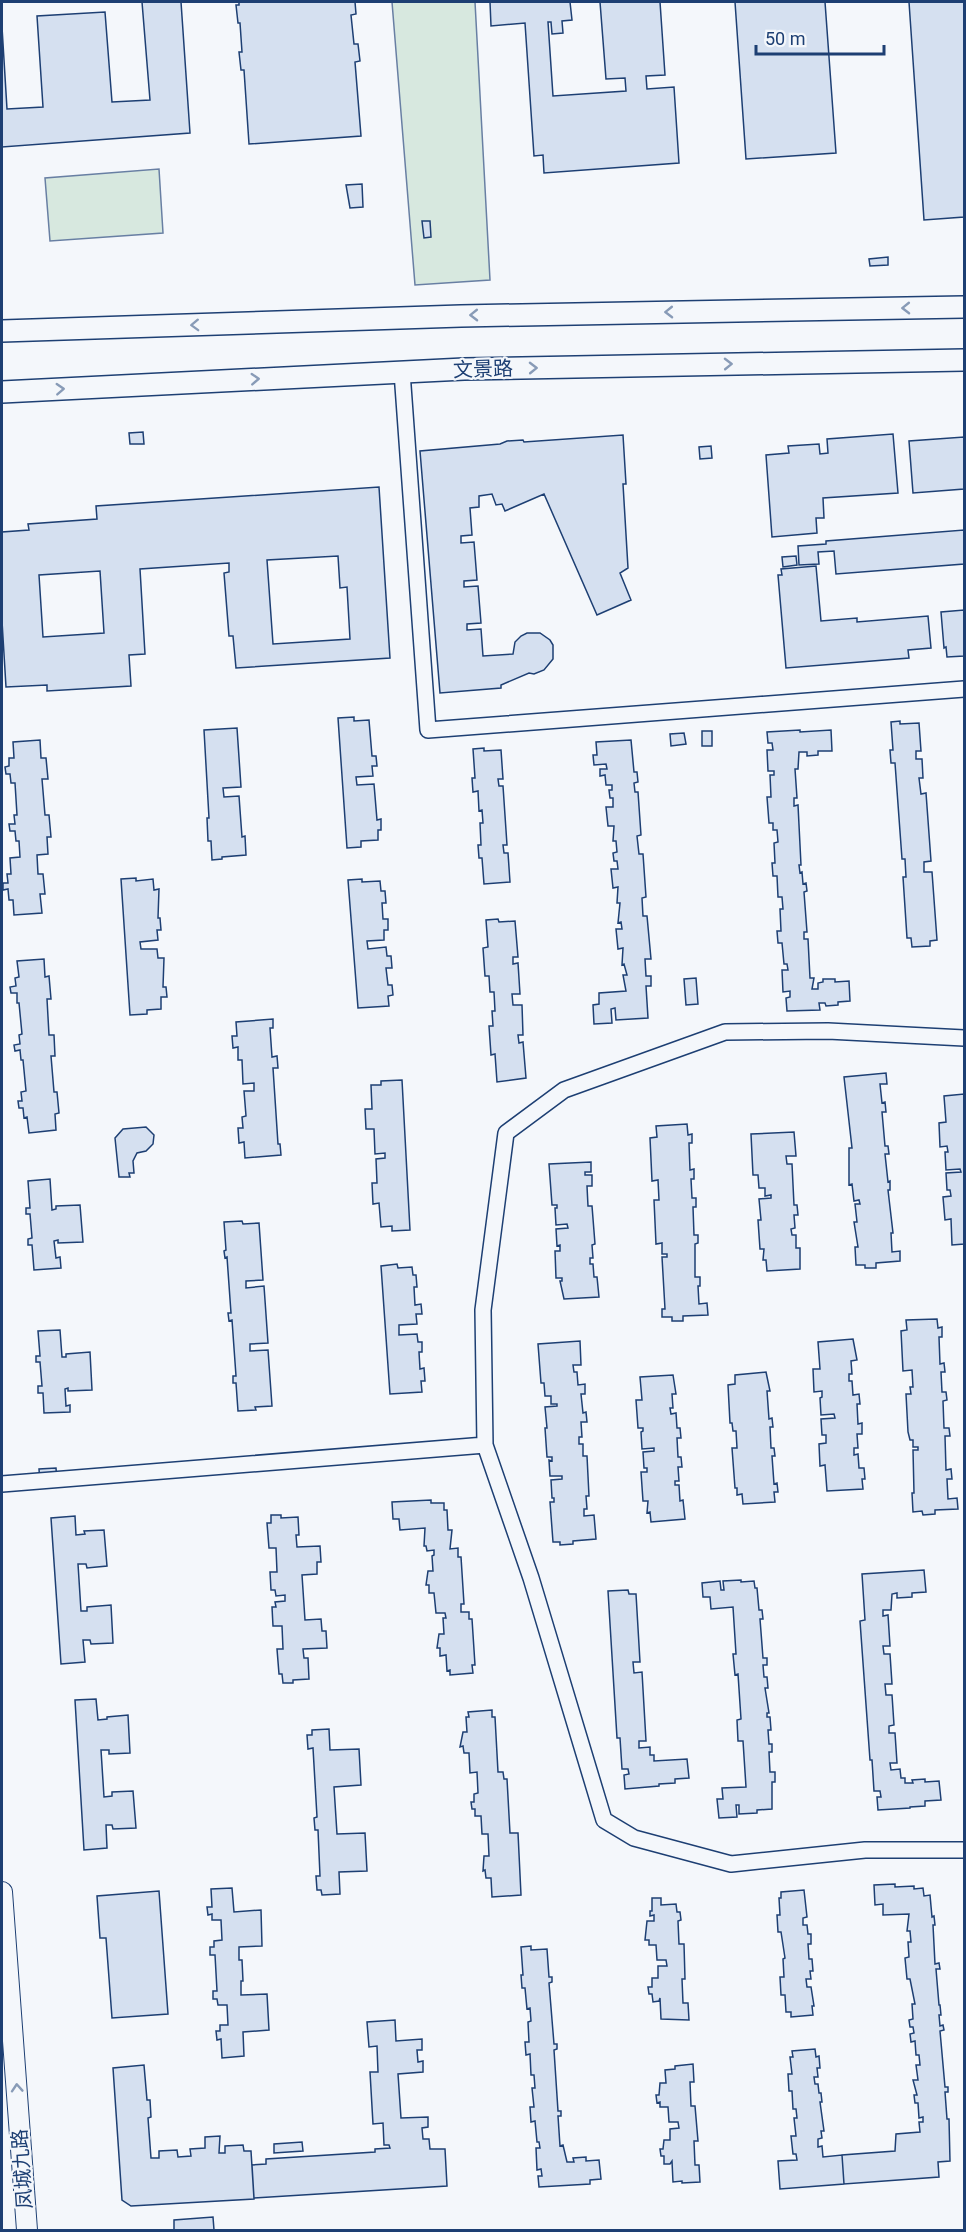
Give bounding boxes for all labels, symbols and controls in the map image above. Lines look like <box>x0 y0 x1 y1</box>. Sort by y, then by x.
scale bar <box>756 18 884 56</box>
text: 50 m <box>765 28 805 49</box>
one-way arrow <box>902 301 911 314</box>
one-way arrow <box>665 306 674 318</box>
one-way arrow <box>470 309 479 322</box>
one-way arrow <box>191 318 200 331</box>
street label: 文景路 <box>453 356 513 382</box>
one-way arrow <box>724 358 733 370</box>
one-way arrow <box>529 362 538 374</box>
one-way arrow <box>250 373 259 386</box>
one-way arrow <box>55 382 64 395</box>
one-way arrow <box>11 2084 24 2093</box>
street label: 凤城九路 <box>7 2128 37 2210</box>

